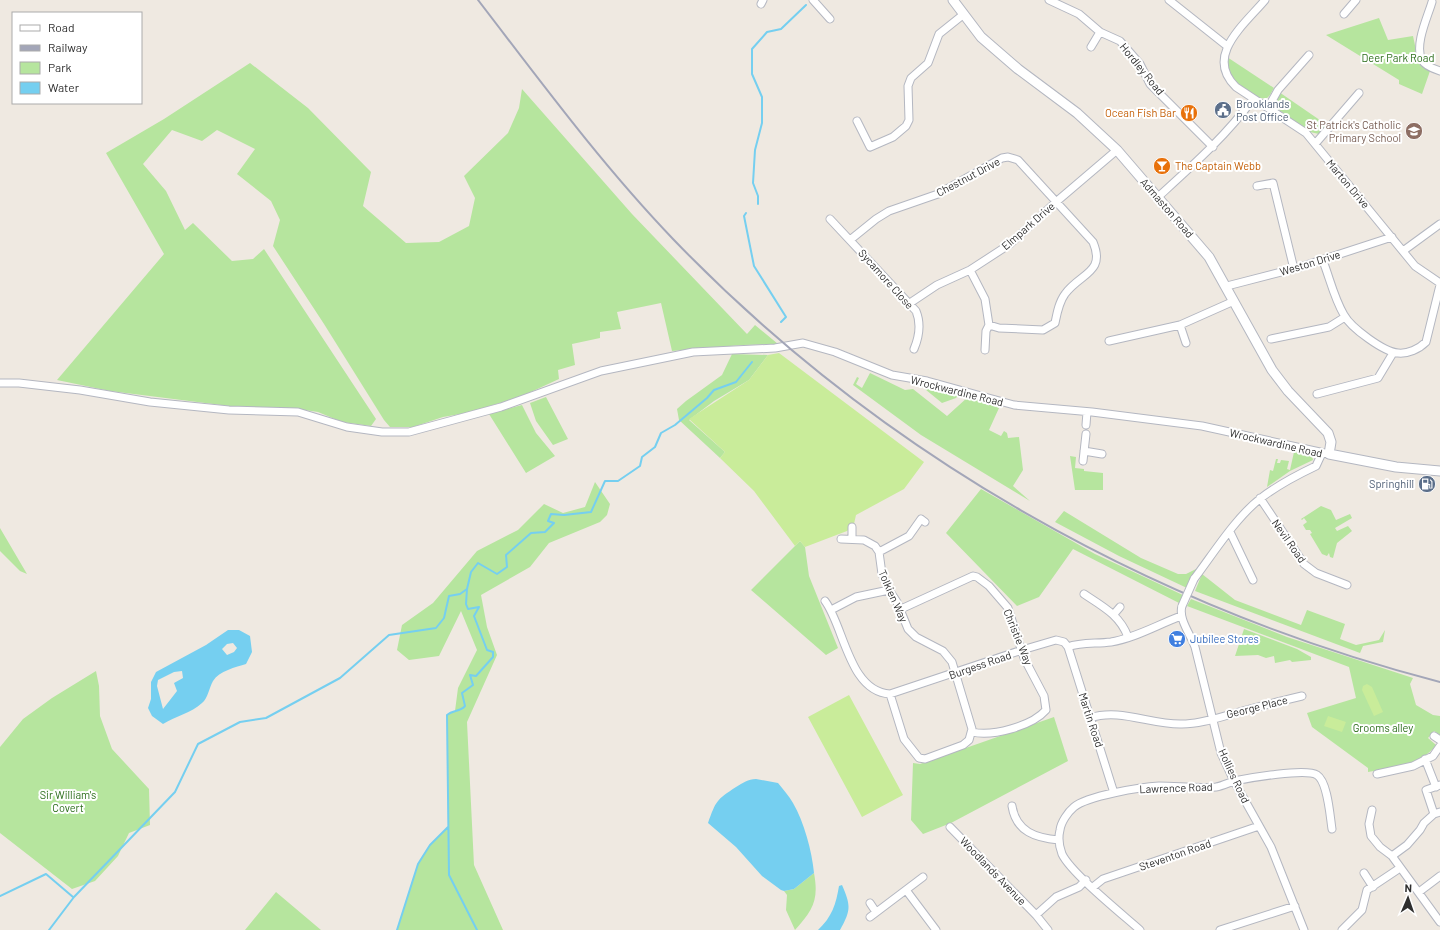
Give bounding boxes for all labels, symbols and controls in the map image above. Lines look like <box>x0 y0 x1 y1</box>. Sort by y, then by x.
legend <box>12 12 142 104</box>
text: Road <box>48 20 75 34</box>
text: Railway <box>48 40 88 54</box>
street label: Hordley Road <box>1118 40 1167 97</box>
park label: Deer Park Road <box>1362 51 1434 64</box>
text: Park <box>48 60 72 74</box>
text: Water <box>48 80 80 94</box>
place label: Brooklands Post Office <box>1236 97 1290 123</box>
public building icon: Brooklands Post Office <box>1213 100 1233 120</box>
restaurant icon: Ocean Fish Bar <box>1179 103 1199 123</box>
place label: Ocean Fish Bar <box>1105 106 1176 119</box>
place label: St Patrick's Catholic Primary School <box>1307 118 1401 144</box>
school or university icon: St Patrick's Catholic Primary School <box>1404 121 1424 141</box>
street label: Chestnut Drive <box>934 154 1002 199</box>
bar icon: The Captain Webb <box>1152 156 1172 176</box>
street label: Marton Drive <box>1324 156 1373 211</box>
place label: The Captain Webb <box>1175 159 1261 172</box>
street label: Admaston Road <box>1138 175 1197 240</box>
street label: Elmpark Drive <box>998 199 1057 252</box>
street label: Sycamore Close <box>856 246 917 311</box>
street label: Weston Drive <box>1278 247 1342 278</box>
street label: Wrockwardine Road <box>909 373 1005 408</box>
street label: Wrockwardine Road <box>1228 425 1324 460</box>
fuel station icon: Springhill <box>1417 474 1437 494</box>
place label: Springhill <box>1369 477 1414 490</box>
street label: Nevil Road <box>1270 516 1309 565</box>
street label: Tolkien Way <box>876 568 911 624</box>
street label: Christie Way <box>1001 607 1036 667</box>
supermarket icon: Jubilee Stores <box>1167 629 1187 649</box>
place label: Jubilee Stores <box>1190 632 1259 645</box>
street label: Burgess Road <box>947 648 1013 681</box>
street label: Martin Road <box>1077 691 1106 749</box>
street label: George Place <box>1225 693 1289 720</box>
park label: Grooms alley <box>1353 721 1413 734</box>
street label: Hollies Road <box>1216 746 1253 805</box>
street label: Lawrence Road <box>1139 780 1213 795</box>
park label: Sir William's Covert <box>40 788 96 814</box>
street label: Woodlands Avenue <box>958 834 1029 907</box>
street label: Steventon Road <box>1137 836 1212 873</box>
north arrow <box>1388 878 1428 918</box>
text: N <box>1404 881 1412 894</box>

